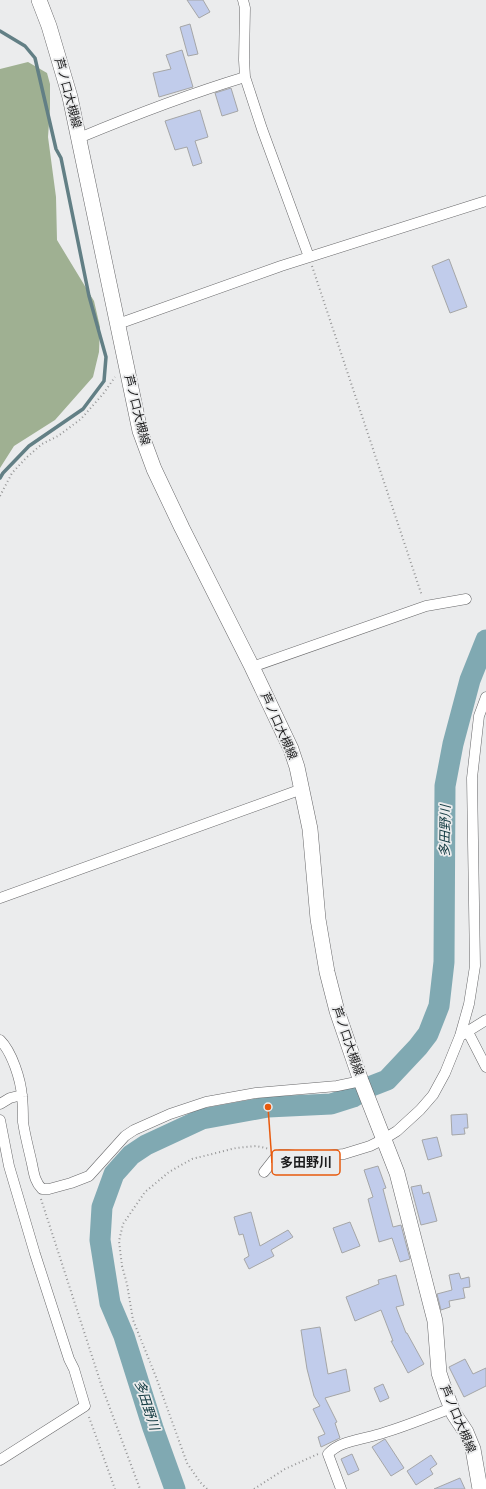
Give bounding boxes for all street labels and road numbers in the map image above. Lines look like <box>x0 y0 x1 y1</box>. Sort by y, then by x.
street label: 芦ノ口大槻線 <box>52 56 84 130</box>
street label: 芦ノ口大槻線 <box>121 373 153 447</box>
street label: 芦ノ口大槻線 <box>258 690 300 762</box>
street label: 芦ノ口大槻線 <box>330 1005 366 1077</box>
street label: 芦ノ口大槻線 <box>437 1383 479 1455</box>

